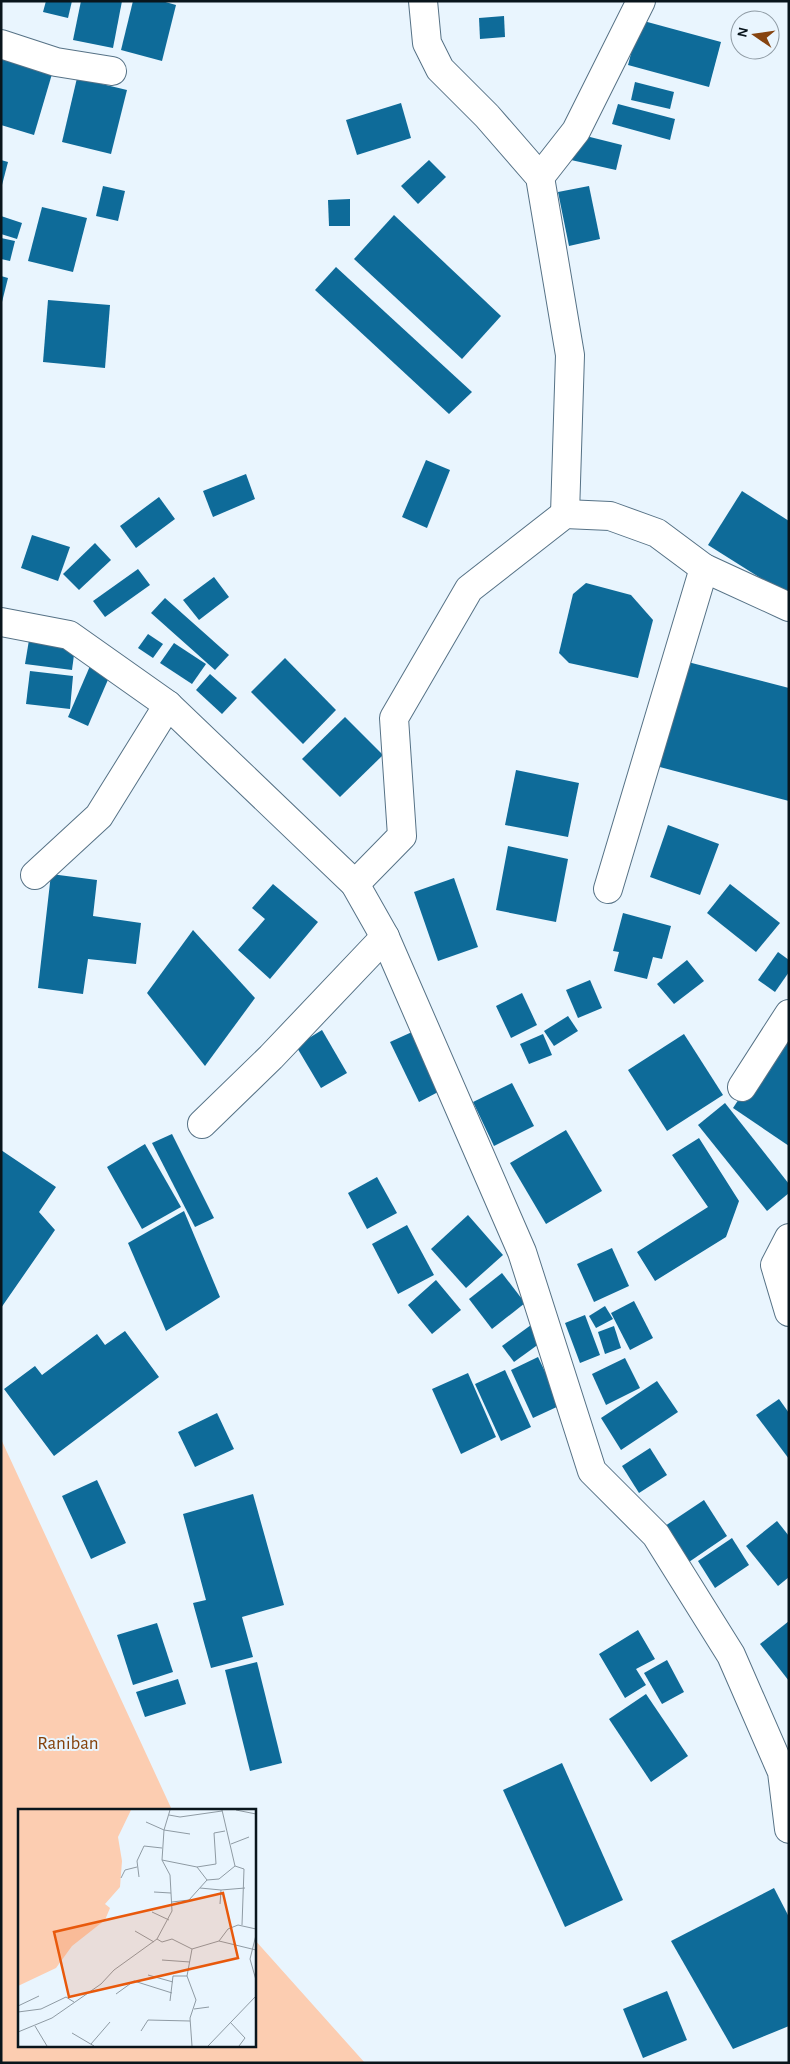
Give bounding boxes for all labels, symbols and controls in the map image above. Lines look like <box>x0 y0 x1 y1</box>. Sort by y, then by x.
north arrow <box>730 10 780 60</box>
text: N <box>735 26 751 39</box>
park label: Raniban <box>37 1734 99 1753</box>
inset map <box>18 1809 255 2046</box>

